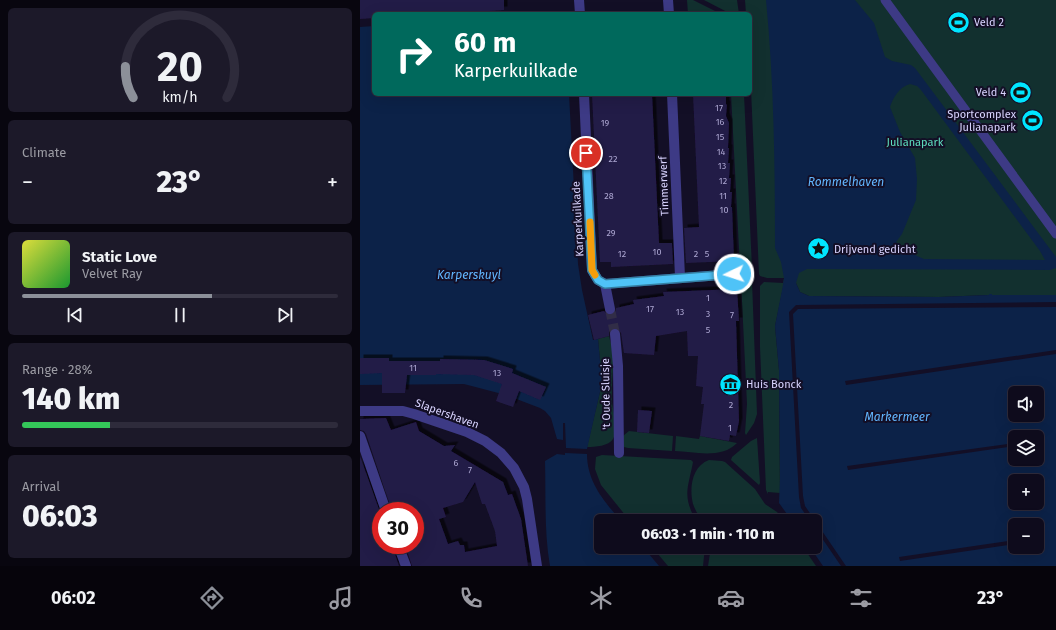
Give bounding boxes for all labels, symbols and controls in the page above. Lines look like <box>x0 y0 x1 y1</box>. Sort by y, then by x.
sports icon: Veld 2 <box>945 9 971 35</box>
place label: Veld 2 <box>974 16 1004 29</box>
text: 60 m <box>454 26 516 59</box>
icon: right <box>388 28 440 80</box>
text: 20 <box>157 42 203 92</box>
text: Karperkuilkade <box>454 60 578 82</box>
sports icon: Veld 4 <box>1008 79 1034 105</box>
place label: Veld 4 <box>976 86 1006 99</box>
text: km/h <box>162 89 198 106</box>
house number: 17 <box>715 103 723 113</box>
sports icon: Sportcomplex Julianapark <box>1019 107 1045 133</box>
place label: Sportcomplex Julianapark <box>947 108 1017 134</box>
house number: 16 <box>716 117 725 127</box>
house number: 19 <box>601 118 610 128</box>
house number: 15 <box>716 132 725 142</box>
pin <box>569 136 603 170</box>
park label: Julianapark <box>887 136 944 149</box>
icon: arrive <box>575 142 597 164</box>
text: Climate <box>22 145 66 160</box>
house number: 14 <box>717 147 726 157</box>
house number: 22 <box>609 154 617 164</box>
street label: Timmerwerf <box>656 155 672 216</box>
house number: 13 <box>718 161 726 171</box>
text: 23° <box>157 164 203 200</box>
text: − <box>22 169 33 196</box>
text: + <box>327 169 338 196</box>
water label: Rommelhaven <box>808 175 884 189</box>
house number: 12 <box>719 176 727 186</box>
street label: Karperkuilkade <box>570 181 586 257</box>
house number: 28 <box>604 191 614 201</box>
house number: 11 <box>719 191 727 201</box>
house number: 10 <box>720 205 728 215</box>
house number: 29 <box>606 228 616 238</box>
place icon: Drijvend gedicht <box>805 236 831 262</box>
place label: Drijvend gedicht <box>834 243 916 256</box>
house number: 10 <box>653 247 661 257</box>
text: Static Love <box>82 248 157 266</box>
house number: 12 <box>618 249 626 259</box>
house number: 2 <box>694 249 698 259</box>
house number: 5 <box>705 249 710 259</box>
position arrow <box>713 253 755 295</box>
text: Velvet Ray <box>82 266 142 281</box>
water label: Karperskuyl <box>437 268 501 282</box>
house number: 1 <box>706 293 710 303</box>
icon: previous <box>64 304 86 326</box>
icon: pause <box>169 304 191 326</box>
icon: next <box>274 304 296 326</box>
house number: 17 <box>646 304 654 314</box>
house number: 13 <box>676 307 684 317</box>
house number: 3 <box>706 309 710 319</box>
house number: 7 <box>730 310 734 320</box>
house number: 5 <box>706 325 711 335</box>
street label: 't Oude Sluisje <box>599 358 613 430</box>
text: Range · 28% <box>22 362 92 377</box>
house number: 11 <box>409 363 417 373</box>
house number: 13 <box>493 368 501 378</box>
museum icon: Huis Bonck <box>718 371 744 397</box>
place label: Huis Bonck <box>746 378 802 391</box>
text: 140 km <box>22 381 120 417</box>
map controls <box>1008 386 1044 554</box>
button: sound <box>1008 386 1044 422</box>
street label: Slapershaven <box>413 396 481 432</box>
house number: 2 <box>729 400 733 410</box>
water label: Markermeer <box>864 410 930 424</box>
house number: 1 <box>728 423 732 433</box>
button: layers <box>1008 430 1044 466</box>
house number: 6 <box>454 458 459 468</box>
house number: 7 <box>468 465 472 475</box>
button: + <box>1008 474 1044 510</box>
text: Arrival <box>22 479 60 494</box>
text: 06:03 <box>22 498 98 534</box>
speed limit sign: 30 <box>372 502 424 554</box>
button: − <box>1008 518 1044 554</box>
text: 06:03 · 1 min · 110 m <box>641 525 775 543</box>
icon: directions <box>198 584 226 612</box>
icon: music <box>327 584 355 612</box>
icon: phone <box>457 584 485 612</box>
icon: climate <box>587 584 615 612</box>
icon: car <box>717 584 745 612</box>
icon: filters <box>847 584 875 612</box>
text: 06:02 <box>51 587 96 609</box>
text: 23° <box>977 587 1005 609</box>

